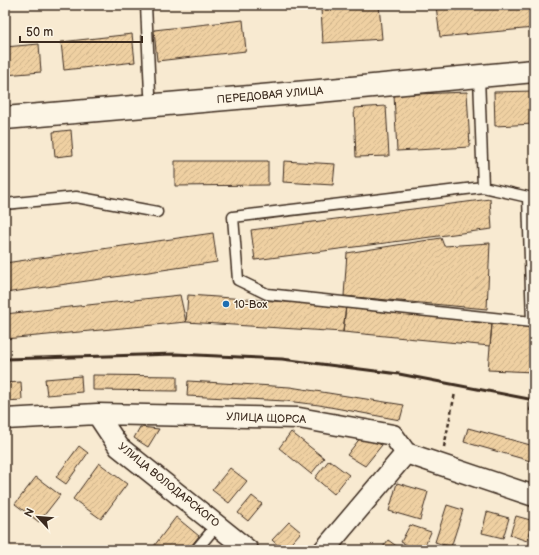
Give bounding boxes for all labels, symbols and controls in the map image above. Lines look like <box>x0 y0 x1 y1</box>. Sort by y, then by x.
scale bar <box>20 18 142 44</box>
text: 50 m <box>26 25 53 40</box>
street label: ПЕРЕДОВАЯ УЛИЦА <box>216 84 324 106</box>
place label: 10-Box <box>234 298 267 311</box>
marker: 10-Box <box>221 299 231 309</box>
street label: УЛИЦА ЩОРСА <box>226 410 307 426</box>
street label: УЛИЦА ВОЛОДАРСКОГО <box>116 440 222 530</box>
north arrow <box>18 497 58 537</box>
text: N <box>22 506 37 519</box>

